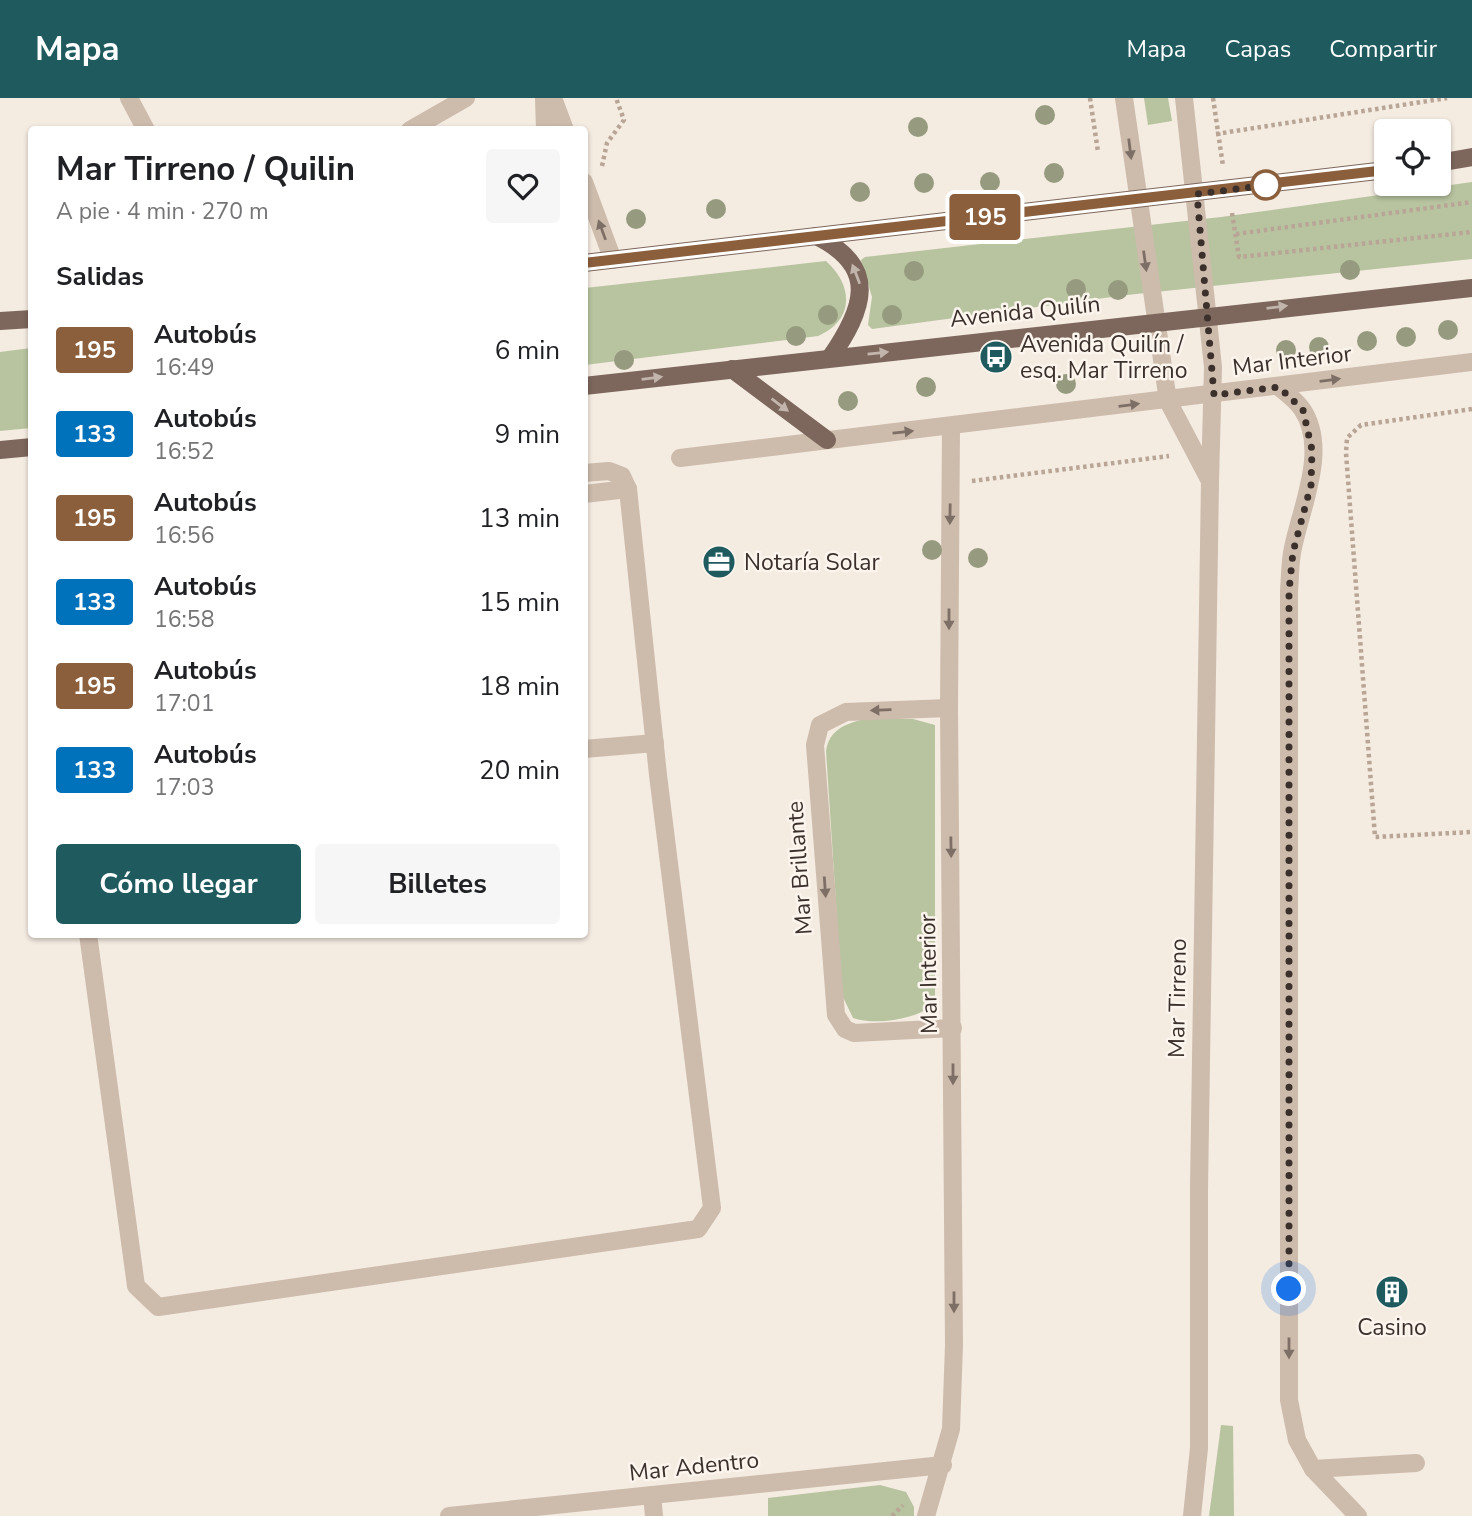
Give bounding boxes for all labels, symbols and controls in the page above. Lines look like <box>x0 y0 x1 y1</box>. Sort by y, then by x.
text: Mapa <box>35 27 120 72</box>
text: Mapa <box>1127 33 1187 65</box>
text: Capas <box>1225 33 1291 65</box>
text: Compartir <box>1329 33 1437 65</box>
map controls <box>1374 119 1451 196</box>
button: locate <box>1374 119 1451 196</box>
one-way arrow <box>1125 138 1136 160</box>
text: Mar Tirreno / Quilin <box>56 147 355 192</box>
button: heart <box>486 149 560 223</box>
unlabelled marker <box>1251 170 1281 200</box>
line badge: 195 <box>945 194 1025 240</box>
text: A pie · 4 min · 270 m <box>56 196 269 227</box>
text: 195 <box>963 201 1007 233</box>
one-way arrow <box>596 219 607 240</box>
one-way arrow <box>1140 250 1151 272</box>
text: Salidas <box>56 259 144 294</box>
one-way arrow <box>850 264 861 285</box>
street label: Avenida Quilín <box>948 288 1102 335</box>
one-way arrow <box>1266 302 1288 313</box>
text: Autobús <box>154 317 257 352</box>
place label: Avenida Quilín / esq. Mar Tirreno <box>1020 329 1187 386</box>
text: 6 min <box>495 333 560 368</box>
text: 195 <box>73 334 116 366</box>
bus stop icon: Avenida Quilín / esq. Mar Tirreno <box>977 338 1015 376</box>
street label: Mar Interior <box>1231 338 1354 383</box>
one-way arrow <box>868 347 890 358</box>
text: 16:49 <box>154 352 214 383</box>
one-way arrow <box>641 373 663 384</box>
one-way arrow <box>1320 375 1342 386</box>
one-way arrow <box>770 397 788 412</box>
one-way arrow <box>1118 400 1140 411</box>
text: Autobús <box>154 401 257 436</box>
text: 9 min <box>495 417 560 452</box>
text: 133 <box>73 418 116 450</box>
one-way arrow <box>892 427 914 438</box>
text: 16:52 <box>154 436 214 467</box>
text: Autobús <box>154 485 257 520</box>
text: 13 min <box>479 501 560 536</box>
text: 195 <box>73 502 116 534</box>
one-way arrow <box>944 503 956 525</box>
text: 16:56 <box>154 520 214 551</box>
office icon: Notaría Solar <box>700 543 738 581</box>
place label: Notaría Solar <box>744 547 881 578</box>
text: Autobús <box>154 569 257 604</box>
text: 15 min <box>479 585 560 620</box>
text: 133 <box>73 586 116 618</box>
text: 16:58 <box>154 604 214 635</box>
one-way arrow <box>943 609 955 631</box>
text: Autobús <box>154 653 257 688</box>
text: 18 min <box>479 669 560 704</box>
text: 195 <box>73 670 116 702</box>
text: 17:01 <box>154 688 214 719</box>
one-way arrow <box>870 705 892 716</box>
text: Autobús <box>154 737 257 772</box>
text: 20 min <box>479 753 560 788</box>
text: 133 <box>73 754 116 786</box>
text: 17:03 <box>154 772 214 803</box>
street label: Mar Brillante <box>779 800 820 936</box>
one-way arrow <box>945 836 957 858</box>
button: Cómo llegar <box>56 844 301 924</box>
button: Billetes <box>315 844 560 924</box>
one-way arrow <box>820 876 831 898</box>
street label: Mar Interior <box>912 913 945 1034</box>
street label: Mar Tirreno <box>1161 938 1194 1058</box>
one-way arrow <box>947 1063 959 1085</box>
your location <box>1271 1271 1306 1306</box>
building icon: Casino <box>1373 1273 1411 1311</box>
one-way arrow <box>948 1291 960 1313</box>
place label: Casino <box>1357 1312 1427 1343</box>
one-way arrow <box>1283 1338 1295 1360</box>
street label: Mar Adentro <box>628 1444 760 1489</box>

